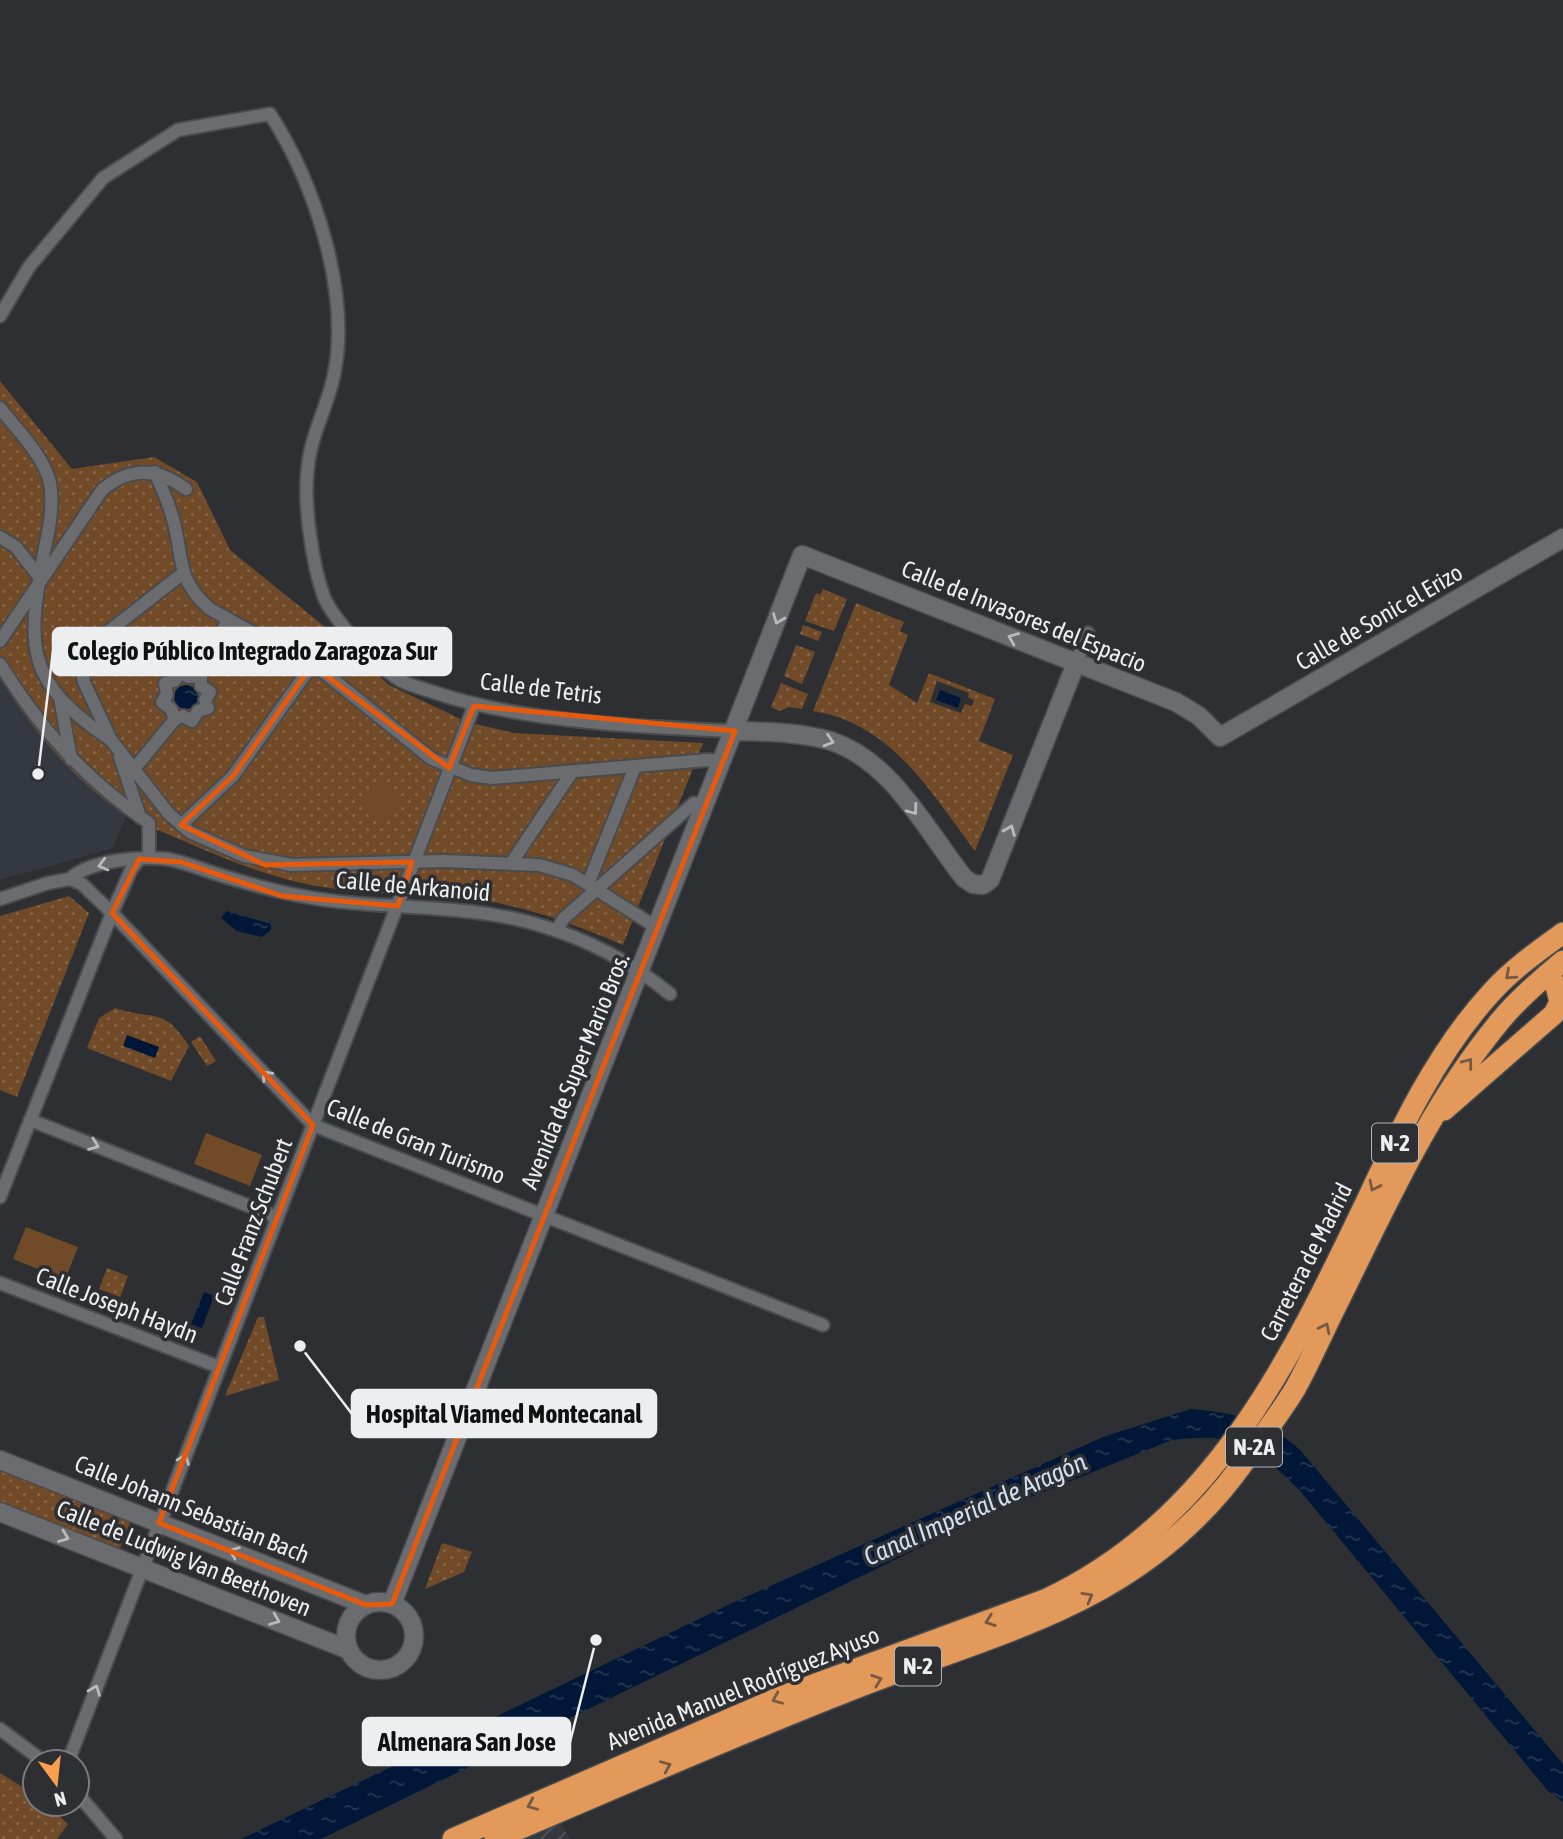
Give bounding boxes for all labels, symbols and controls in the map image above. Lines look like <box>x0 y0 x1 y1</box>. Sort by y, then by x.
street label: Calle de Invasores del Espacio <box>898 555 1150 677</box>
street label: Calle de Sonic el Erizo <box>1291 558 1467 676</box>
one-way arrow <box>773 612 787 624</box>
callout: Colegio Público Integrado Zaragoza Sur <box>53 628 451 675</box>
one-way arrow <box>1008 633 1020 647</box>
text: Colegio Público Integrado Zaragoza Sur <box>67 636 438 666</box>
street label: Calle de Tetris <box>479 667 603 709</box>
one-way arrow <box>823 733 835 748</box>
one-way arrow <box>904 803 917 815</box>
one-way arrow <box>1002 825 1016 838</box>
one-way arrow <box>97 857 109 871</box>
street label: Calle de Arkanoid <box>335 866 491 906</box>
street label: Avenida de Super Mario Bros. <box>515 949 635 1193</box>
one-way arrow <box>1505 967 1518 980</box>
one-way arrow <box>1460 1059 1472 1071</box>
one-way arrow <box>262 1070 275 1083</box>
street label: Calle de Gran Turismo <box>323 1093 509 1189</box>
road number: N-2 <box>1372 1124 1418 1162</box>
street label: Calle Franz Schubert <box>209 1134 297 1310</box>
one-way arrow <box>87 1136 99 1150</box>
street label: Carretera de Madrid <box>1255 1178 1357 1346</box>
one-way arrow <box>1368 1179 1382 1191</box>
street label: Calle Joseph Haydn <box>32 1262 202 1348</box>
one-way arrow <box>1317 1323 1331 1335</box>
callout: Hospital Viamed Montecanal <box>352 1390 656 1437</box>
text: Hospital Viamed Montecanal <box>366 1399 643 1429</box>
road number: N-2A <box>1226 1428 1282 1466</box>
water label: Canal Imperial de Aragón <box>859 1446 1091 1572</box>
street label: Calle Johann Sebastian Bach <box>71 1450 313 1568</box>
one-way arrow <box>175 1454 189 1466</box>
street label: Calle de Ludwig Van Beethoven <box>53 1495 315 1621</box>
one-way arrow <box>57 1528 69 1542</box>
one-way arrow <box>229 1546 241 1560</box>
one-way arrow <box>1081 1592 1094 1605</box>
one-way arrow <box>269 1612 281 1626</box>
one-way arrow <box>985 1613 997 1627</box>
street label: Avenida Manuel Rodríguez Ayuso <box>603 1621 883 1755</box>
road number: N-2 <box>895 1646 941 1686</box>
one-way arrow <box>871 1674 883 1688</box>
one-way arrow <box>86 1684 100 1696</box>
one-way arrow <box>771 1691 784 1705</box>
callout: Almenara San Jose <box>363 1718 570 1765</box>
text: Almenara San Jose <box>377 1727 556 1757</box>
north arrow <box>21 1748 91 1818</box>
one-way arrow <box>659 1760 672 1774</box>
text: N <box>52 1787 69 1811</box>
one-way arrow <box>527 1797 540 1811</box>

